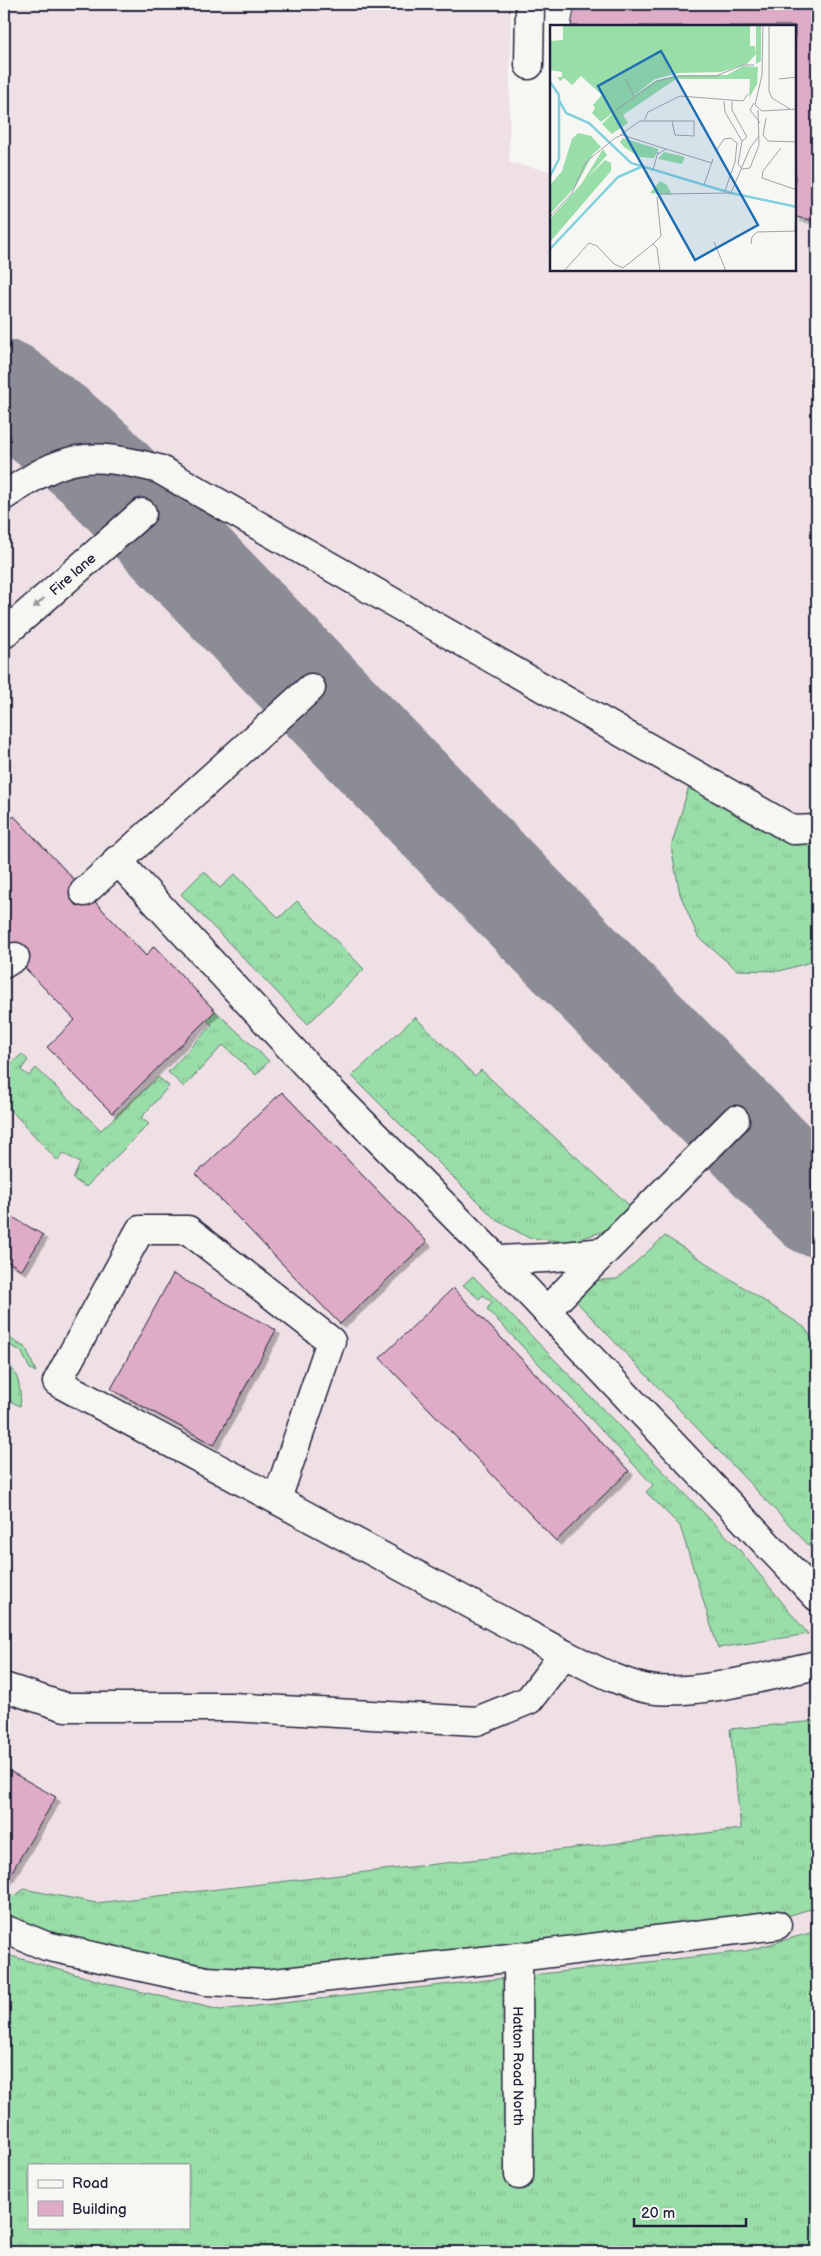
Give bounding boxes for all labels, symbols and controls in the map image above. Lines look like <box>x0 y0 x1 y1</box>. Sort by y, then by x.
inset map <box>550 25 796 271</box>
street label: Fire lane <box>46 550 99 599</box>
one-way arrow <box>34 597 46 609</box>
street label: Hatton Road North <box>509 2006 527 2126</box>
legend <box>28 2164 190 2228</box>
text: Road <box>72 2174 108 2193</box>
scale bar <box>634 2196 746 2228</box>
text: Building <box>72 2200 127 2219</box>
text: 20 m <box>641 2204 675 2223</box>

